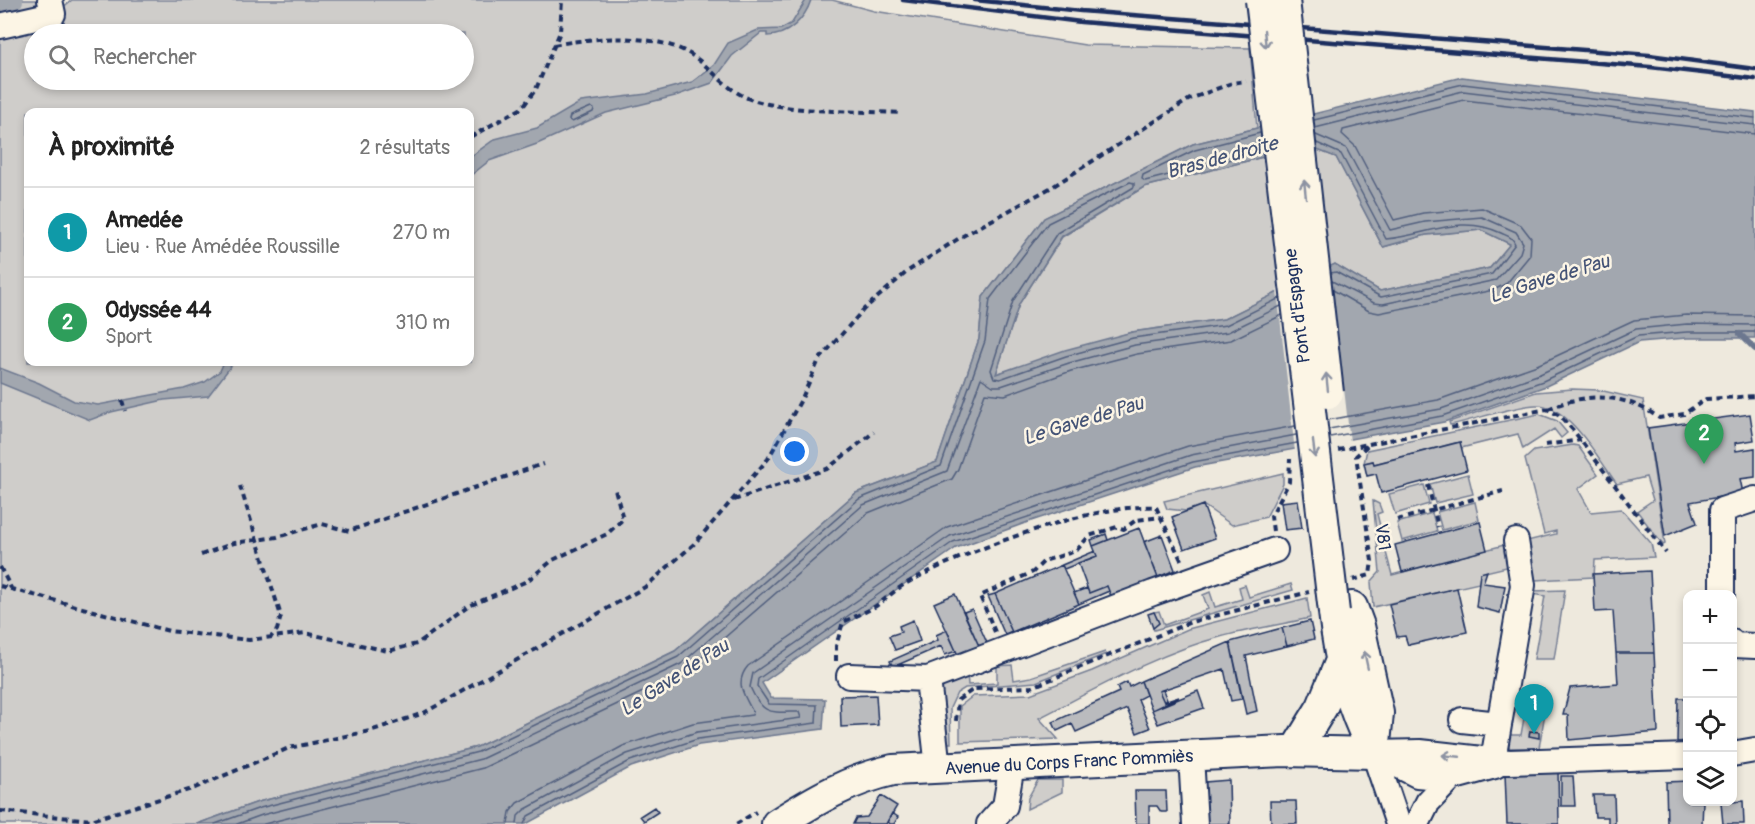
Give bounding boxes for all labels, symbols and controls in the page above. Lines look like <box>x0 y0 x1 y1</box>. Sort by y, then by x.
search box <box>24 24 474 90</box>
one-way arrow <box>1260 29 1271 48</box>
icon: search <box>45 41 78 74</box>
text: Rechercher <box>93 43 197 71</box>
water label: Bras de droite <box>1164 130 1282 184</box>
text: À proximité <box>48 131 175 163</box>
text: 2 résultats <box>360 135 450 160</box>
one-way arrow <box>1299 179 1310 199</box>
text: Amedée <box>105 206 183 234</box>
text: 1 <box>64 220 71 245</box>
text: 270 m <box>392 220 450 245</box>
text: Lieu · Rue Amédée Roussille <box>105 234 340 259</box>
street label: Pont d'Espagne <box>1279 247 1316 365</box>
water label: Le Gave de Pau <box>1486 248 1614 309</box>
text: Odyssée 44 <box>105 296 212 324</box>
text: 2 <box>62 310 73 335</box>
text: 310 m <box>395 310 450 335</box>
text: Sport <box>105 324 152 349</box>
one-way arrow <box>1321 373 1332 393</box>
water label: Le Gave de Pau <box>1020 390 1148 451</box>
pin: 2 <box>1684 414 1724 464</box>
your location <box>780 437 809 466</box>
one-way arrow <box>1309 438 1320 458</box>
street label: V81 <box>1369 522 1396 552</box>
map controls <box>1683 590 1737 806</box>
button: + <box>1683 590 1737 644</box>
water label: Le Gave de Pau <box>615 632 735 722</box>
button: − <box>1683 644 1737 698</box>
one-way arrow <box>1360 651 1372 670</box>
pin: 1 <box>1514 684 1553 734</box>
button: locate <box>1683 698 1737 752</box>
street label: Avenue du Corps Franc Pommiès <box>944 745 1194 780</box>
one-way arrow <box>1441 750 1461 761</box>
button: layers <box>1683 752 1737 806</box>

